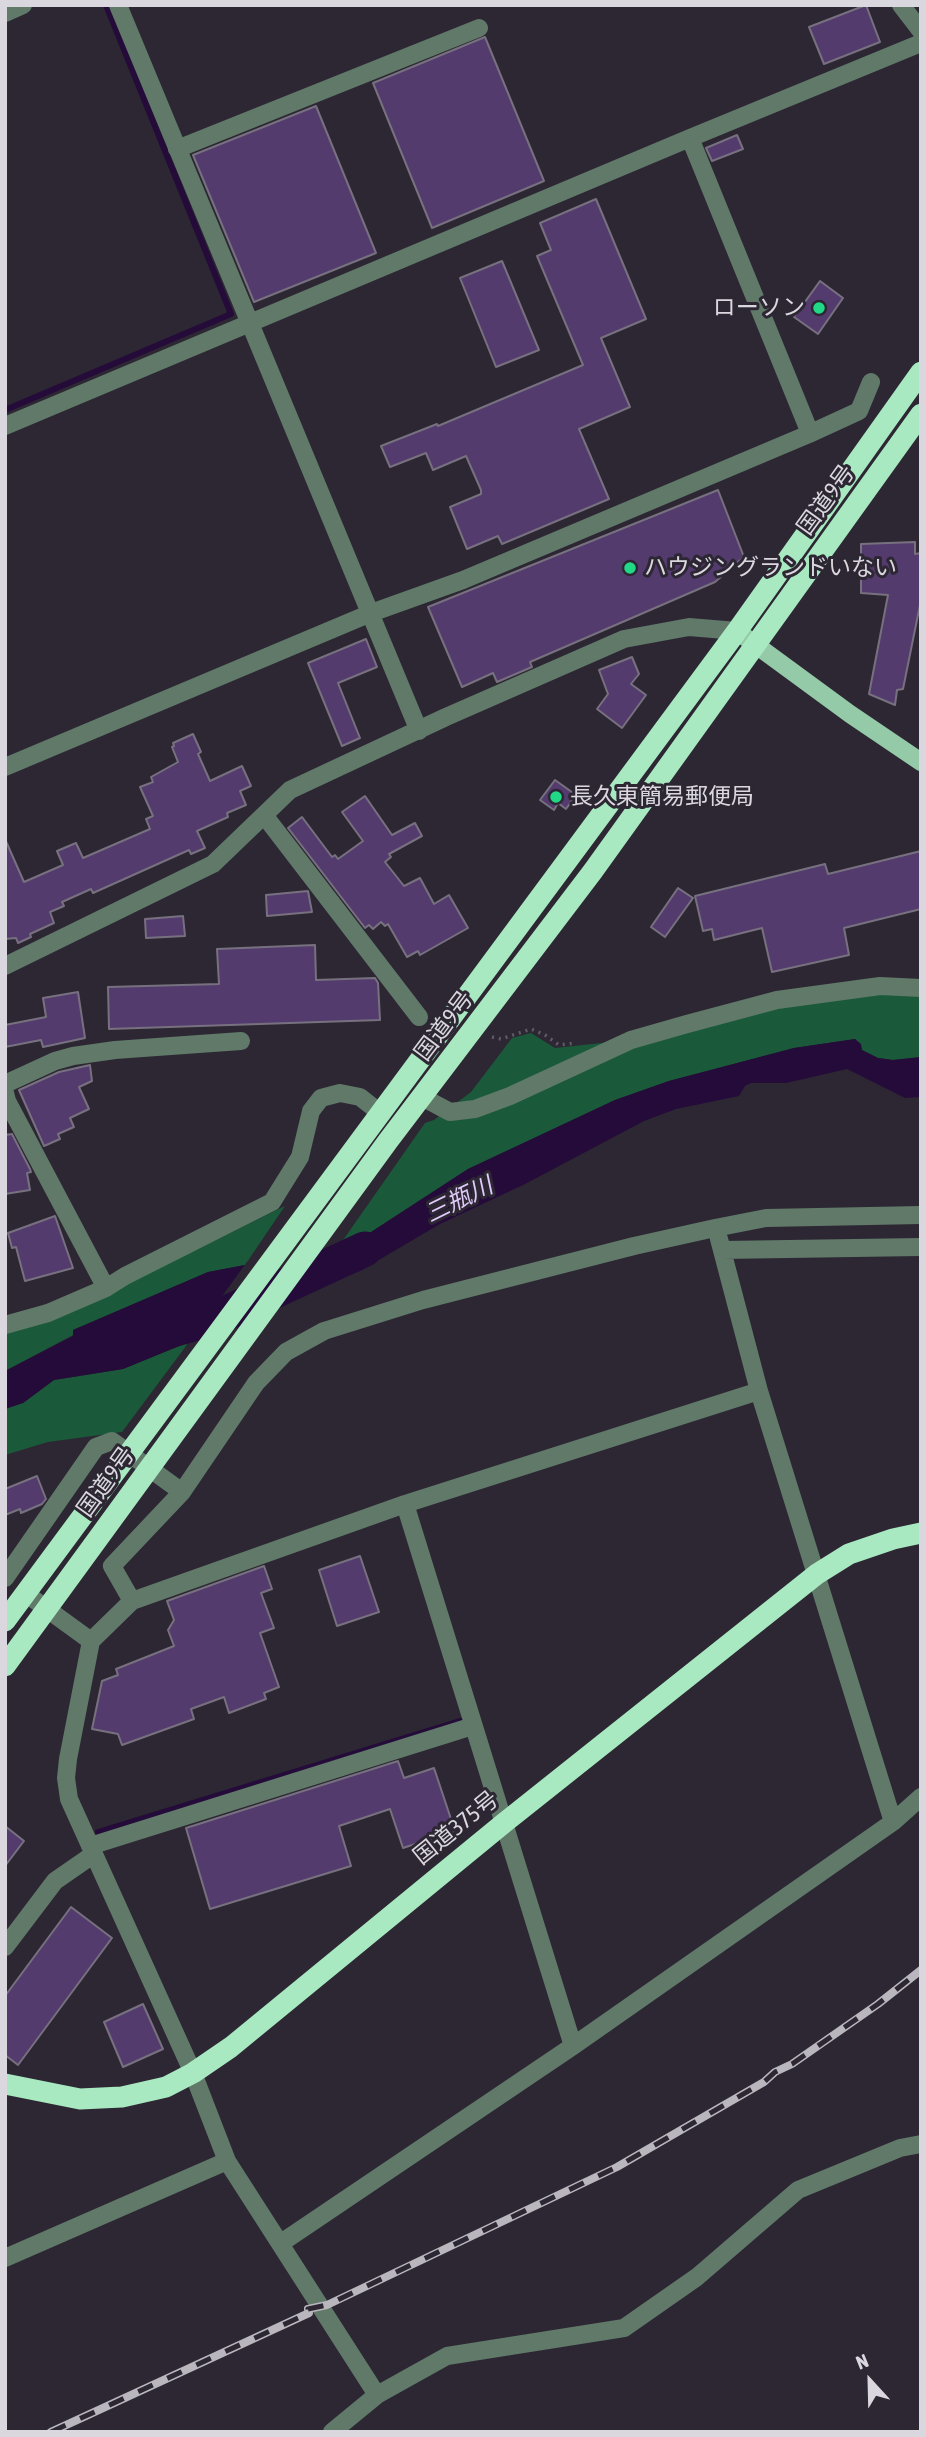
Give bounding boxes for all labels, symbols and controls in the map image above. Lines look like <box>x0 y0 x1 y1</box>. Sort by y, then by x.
place label: ローソン <box>713 294 805 322</box>
marker: ローソン <box>811 300 827 316</box>
street label: 国道9号 <box>791 460 861 540</box>
place label: ハウジングランドいない <box>644 554 897 582</box>
marker: ハウジングランドいない <box>622 560 638 576</box>
place label: 長久東簡易郵便局 <box>570 783 754 811</box>
marker: 長久東簡易郵便局 <box>548 789 564 805</box>
street label: 国道9号 <box>409 986 479 1066</box>
water label: 三瓶川 <box>420 1171 498 1229</box>
street label: 国道9号 <box>71 1442 141 1522</box>
street label: 国道375号 <box>408 1785 504 1871</box>
north arrow <box>835 2346 905 2416</box>
text: N <box>853 2349 871 2374</box>

